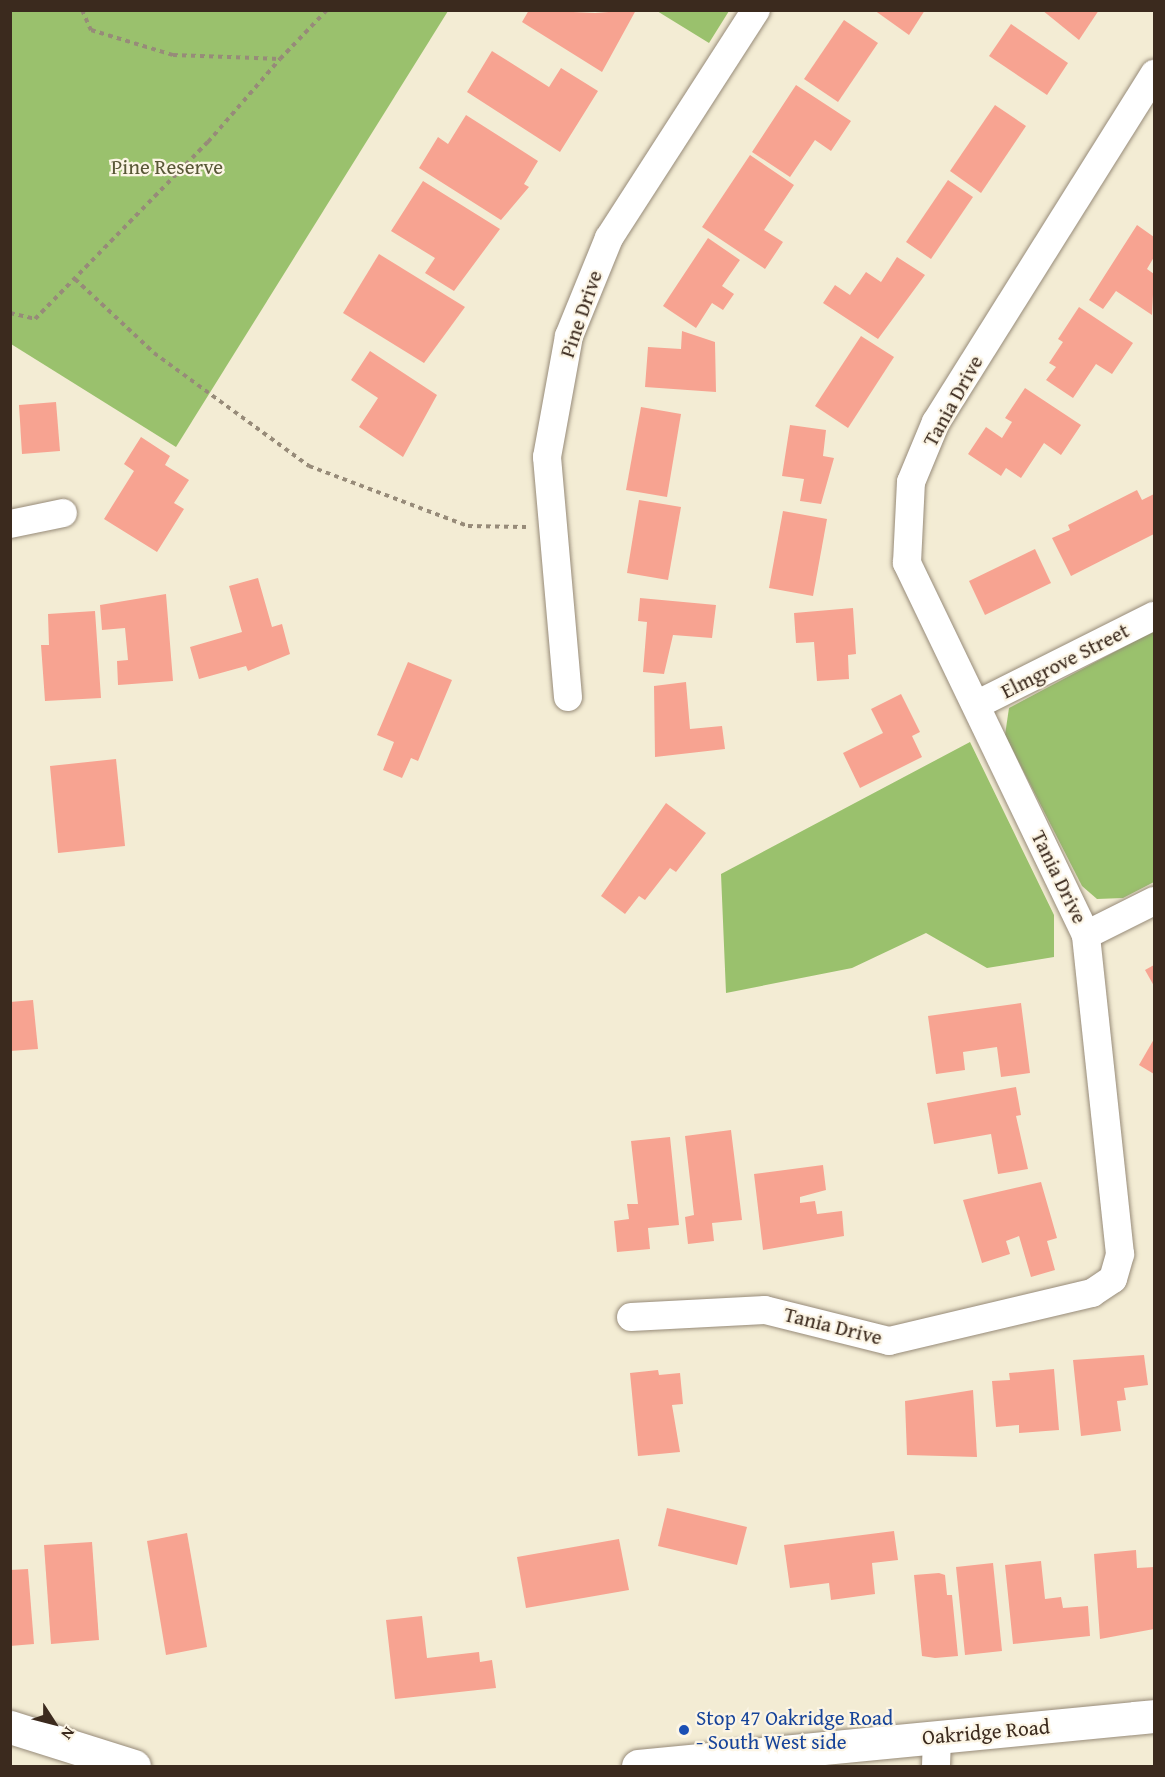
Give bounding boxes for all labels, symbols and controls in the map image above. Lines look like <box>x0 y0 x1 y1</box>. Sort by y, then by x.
park label: Pine Reserve <box>111 154 223 180</box>
street label: Pine Drive <box>554 267 608 361</box>
street label: Tania Drive <box>918 351 988 451</box>
street label: Elmgrove Street <box>997 618 1133 704</box>
street label: Tania Drive <box>1026 826 1092 928</box>
street label: Tania Drive <box>781 1302 885 1350</box>
north arrow <box>24 1693 84 1753</box>
place label: Stop 47 Oakridge Road - South West side <box>696 1705 893 1755</box>
street label: Oakridge Road <box>921 1714 1051 1750</box>
text: N <box>56 1722 81 1745</box>
marker: Stop 47 Oakridge Road - South West side <box>677 1723 691 1737</box>

